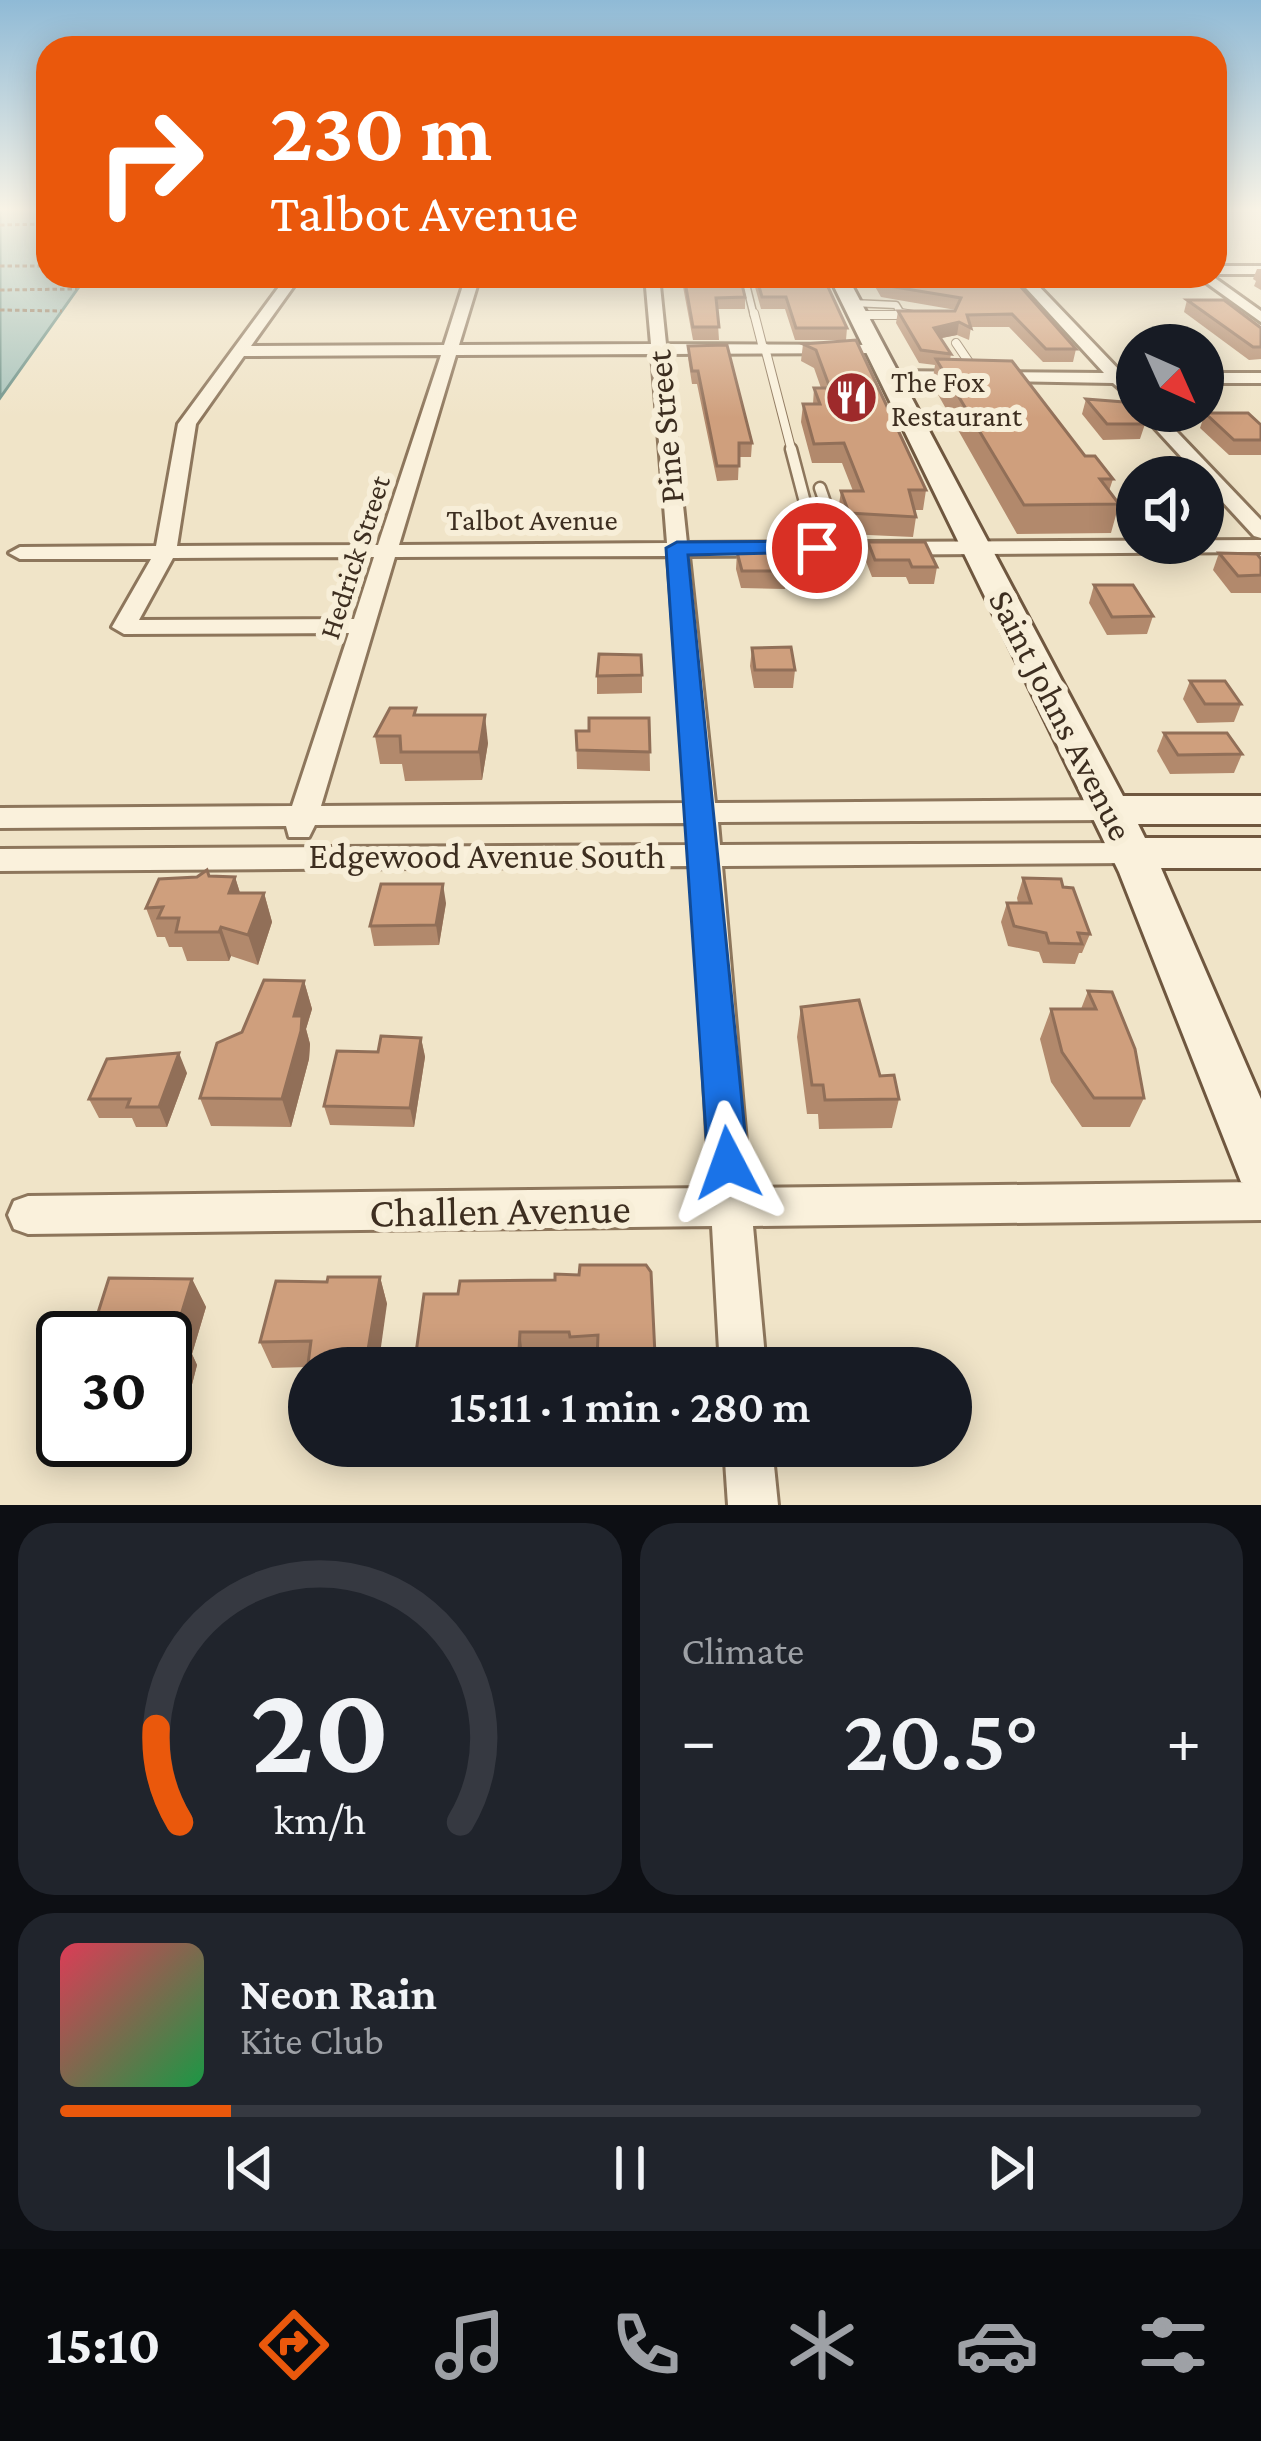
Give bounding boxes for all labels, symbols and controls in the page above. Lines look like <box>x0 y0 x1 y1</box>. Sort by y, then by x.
icon: right <box>72 84 228 240</box>
text: 230 m <box>270 85 492 178</box>
text: Talbot Avenue <box>270 183 578 243</box>
north arrow <box>1116 324 1224 432</box>
map controls <box>1116 324 1224 564</box>
street label: Pine Street <box>638 348 692 505</box>
place label: The Fox Restaurant <box>891 365 1023 432</box>
restaurant icon: The Fox Restaurant <box>824 370 880 426</box>
button: sound <box>1116 456 1224 564</box>
street label: Hedrick Street <box>312 470 396 643</box>
pin <box>766 497 868 599</box>
street label: Talbot Avenue <box>446 503 618 536</box>
icon: arrive <box>784 515 850 581</box>
street label: Saint Johns Avenue <box>981 583 1141 847</box>
street label: Edgewood Avenue South <box>309 836 665 876</box>
position arrow <box>665 1100 791 1226</box>
street label: Challen Avenue <box>369 1184 631 1236</box>
speed limit sign: 30 <box>36 1311 192 1467</box>
text: 15:11 · 1 min · 280 m <box>450 1382 810 1432</box>
text: Climate <box>682 1629 804 1672</box>
text: 20 <box>250 1659 389 1798</box>
text: 20.5° <box>844 1689 1039 1789</box>
text: − <box>682 1703 716 1776</box>
text: + <box>1166 1703 1201 1776</box>
text: km/h <box>274 1796 366 1843</box>
text: Neon Rain <box>240 1969 437 2019</box>
text: Kite Club <box>240 2019 384 2062</box>
icon: previous <box>217 2135 283 2201</box>
icon: pause <box>597 2135 663 2201</box>
icon: next <box>978 2135 1044 2201</box>
icon: directions <box>252 2303 336 2387</box>
icon: music <box>428 2303 512 2387</box>
icon: phone <box>604 2303 688 2387</box>
icon: climate <box>780 2303 864 2387</box>
icon: car <box>955 2303 1039 2387</box>
icon: filters <box>1131 2303 1215 2387</box>
text: 15:10 <box>46 2315 161 2375</box>

